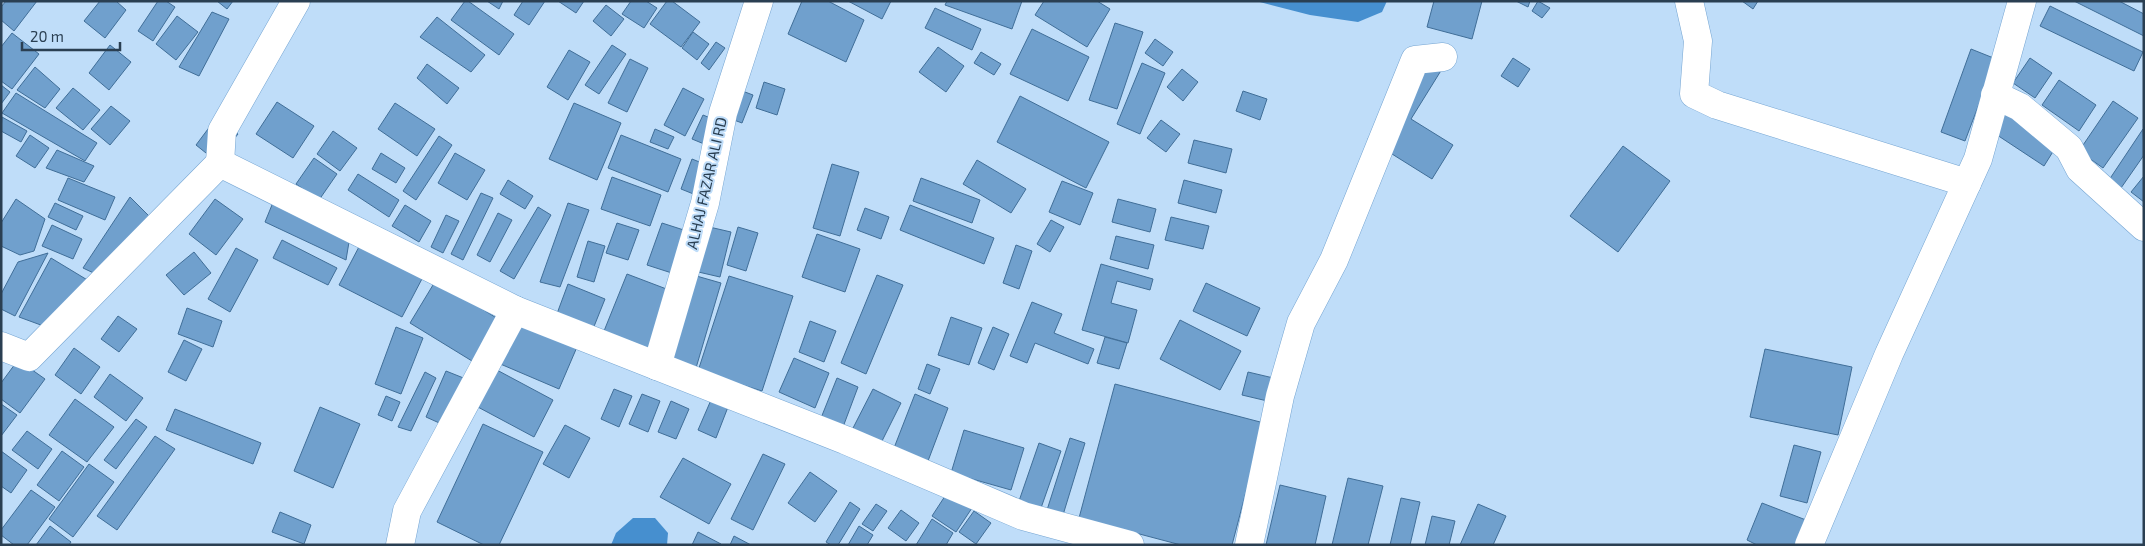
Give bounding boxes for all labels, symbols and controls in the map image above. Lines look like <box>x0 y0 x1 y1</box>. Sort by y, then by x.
scale bar <box>22 20 120 52</box>
text: 20 m <box>30 27 64 45</box>
street label: ALHAJ FAZAR ALI RD <box>682 115 730 251</box>

